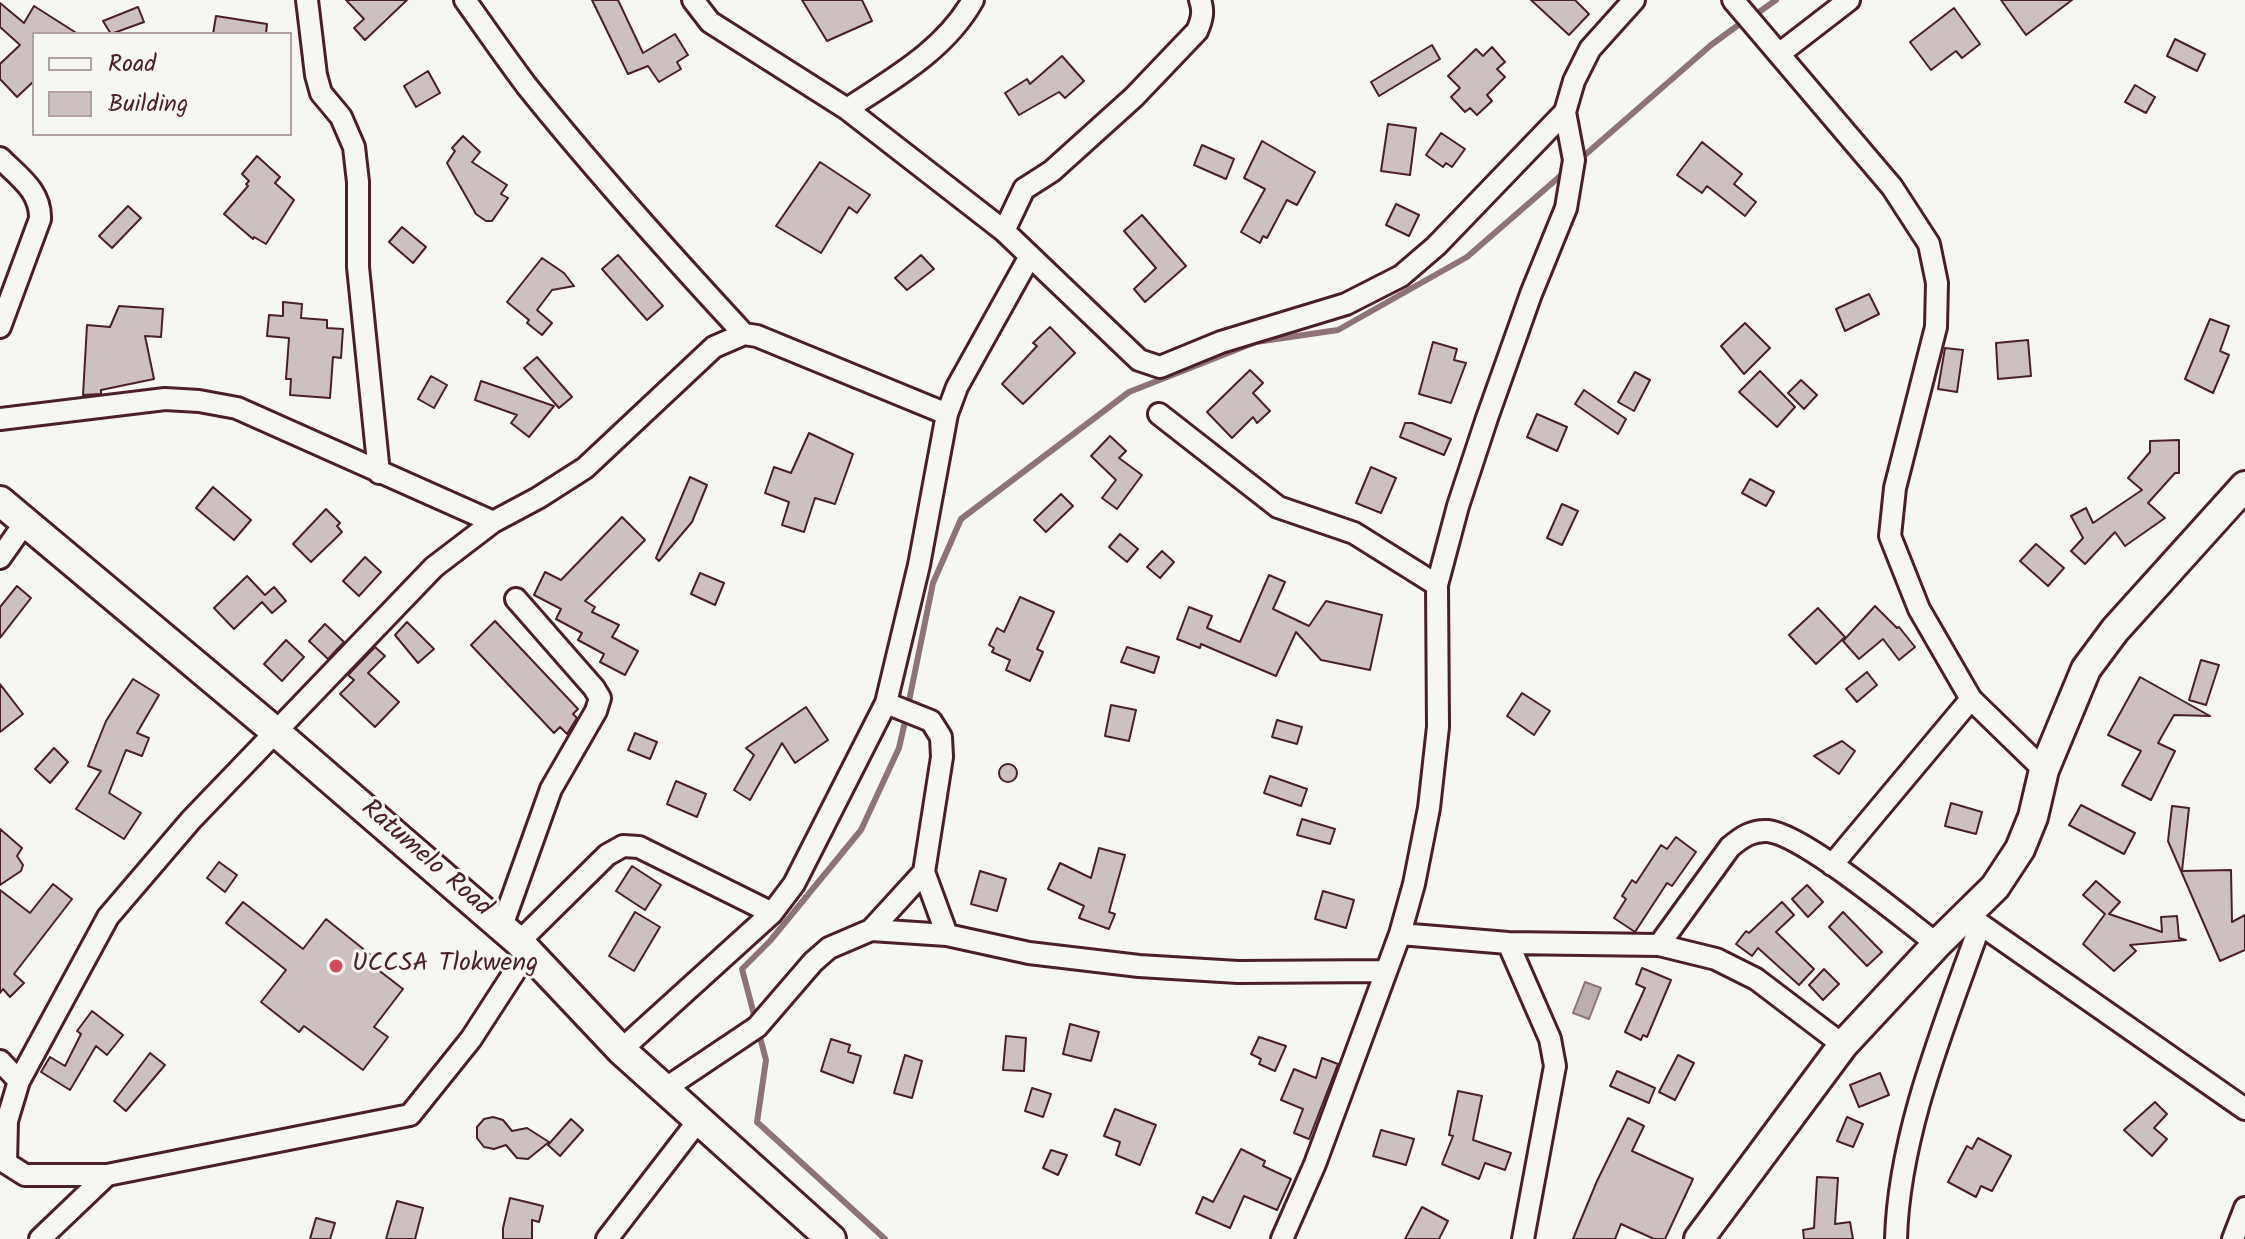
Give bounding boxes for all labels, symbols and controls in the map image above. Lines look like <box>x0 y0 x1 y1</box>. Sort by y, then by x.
legend <box>32 32 292 136</box>
text: Road <box>108 45 156 84</box>
text: Building <box>108 85 188 124</box>
street label: Ratumelo Road <box>353 795 497 925</box>
place label: UCCSA Tlokweng <box>352 950 538 982</box>
marker: UCCSA Tlokweng <box>327 957 345 975</box>

